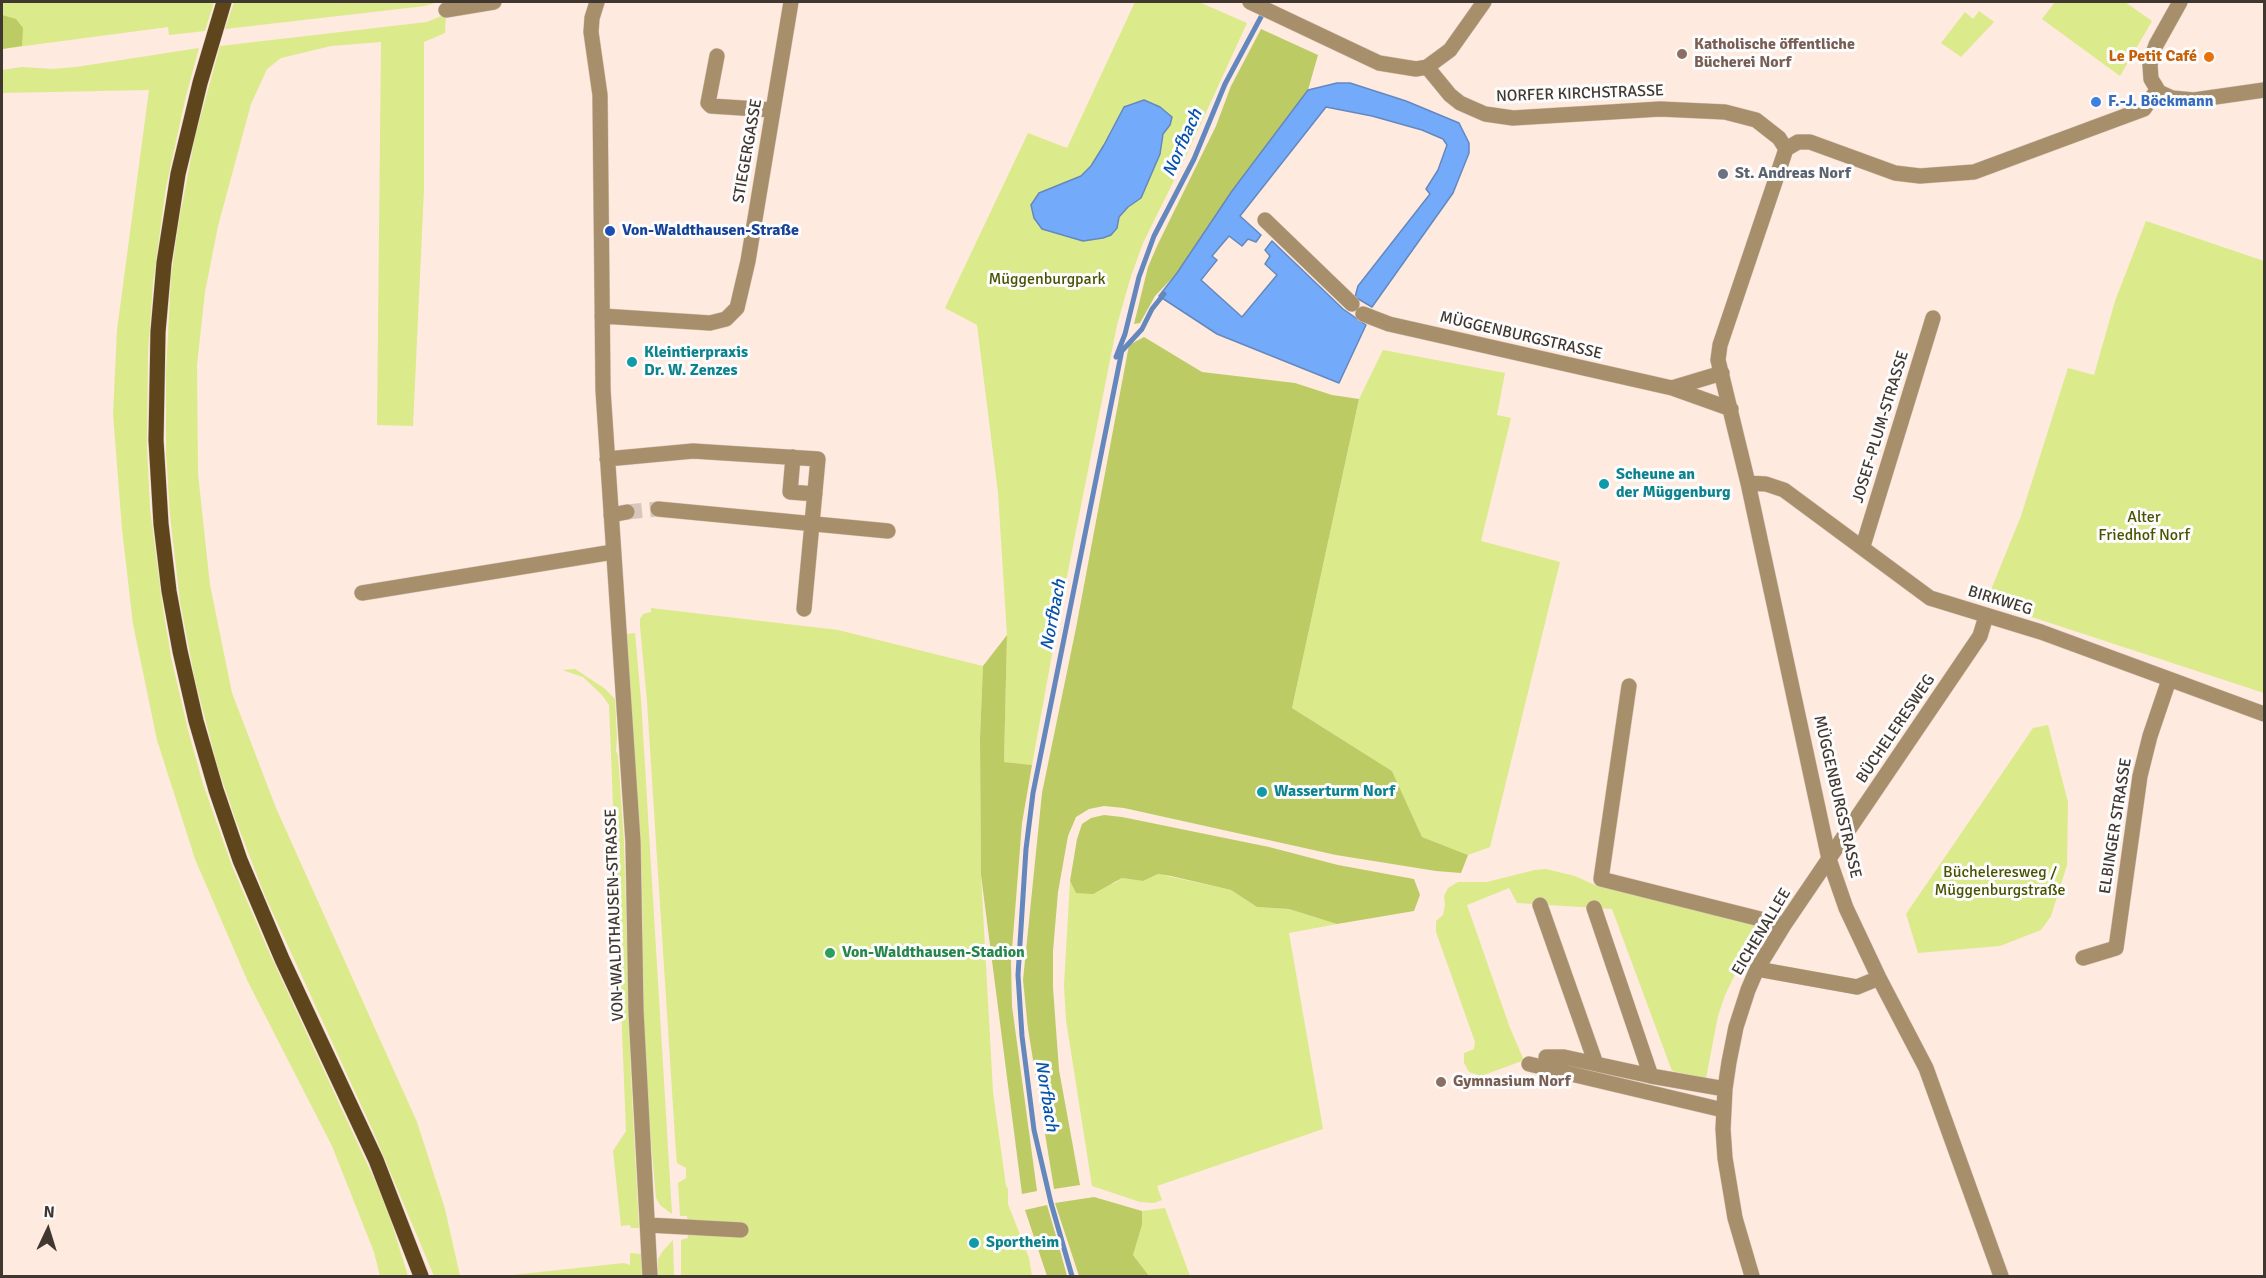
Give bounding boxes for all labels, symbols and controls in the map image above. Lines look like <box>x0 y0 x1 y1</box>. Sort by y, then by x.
place label: Katholische öffentliche Bücherei Norf <box>1694 35 1855 73</box>
marker: Katholische öffentliche Bücherei Norf <box>1675 47 1689 61</box>
place label: Le Petit Café <box>2109 47 2197 67</box>
marker: Le Petit Café <box>2202 50 2216 64</box>
street label: NORFER KIRCHSTRASSE <box>1496 81 1664 107</box>
place label: F.-J. Böckmann <box>2108 92 2213 112</box>
marker: F.-J. Böckmann <box>2089 95 2103 109</box>
street label: STIEGERGASSE <box>729 97 767 205</box>
water label: Norfbach <box>1159 106 1207 180</box>
place label: St. Andreas Norf <box>1735 164 1851 184</box>
marker: St. Andreas Norf <box>1716 167 1730 181</box>
place label: Von-Waldthausen-Straße <box>622 221 799 241</box>
marker: Von-Waldthausen-Straße <box>603 224 617 238</box>
park label: Müggenburgpark <box>988 270 1106 290</box>
street label: MÜGGENBURGSTRASSE <box>1438 308 1604 364</box>
place label: Kleintierpraxis Dr. W. Zenzes <box>644 343 748 381</box>
street label: JOSEF-PLUM-STRASSE <box>1849 349 1913 505</box>
marker: Kleintierpraxis Dr. W. Zenzes <box>625 355 639 369</box>
place label: Scheune an der Müggenburg <box>1616 465 1730 503</box>
marker: Scheune an der Müggenburg <box>1597 477 1611 491</box>
park label: Alter Friedhof Norf <box>2098 508 2190 546</box>
water label: Norfbach <box>1037 578 1071 652</box>
street label: BIRKWEG <box>1965 582 2035 620</box>
street label: BÜCHELERESWEG <box>1853 671 1939 787</box>
street label: MÜGGENBURGSTRASSE <box>1809 714 1865 880</box>
street label: ELBINGER STRASSE <box>2096 757 2136 895</box>
place label: Wasserturm Norf <box>1274 782 1395 802</box>
marker: Wasserturm Norf <box>1255 785 1269 799</box>
street label: VON-WALDTHAUSEN-STRASSE <box>602 808 628 1022</box>
park label: Bücheleresweg / Müggenburgstraße <box>1934 863 2066 901</box>
street label: EICHENALLEE <box>1728 885 1796 979</box>
place label: Von-Waldthausen-Stadion <box>842 943 1025 963</box>
marker: Von-Waldthausen-Stadion <box>823 946 837 960</box>
water label: Norfbach <box>1030 1059 1062 1133</box>
place label: Gymnasium Norf <box>1453 1072 1571 1092</box>
marker: Gymnasium Norf <box>1434 1075 1448 1089</box>
north arrow <box>18 1200 78 1260</box>
text: N <box>43 1202 56 1222</box>
place label: Sportheim <box>986 1233 1059 1253</box>
marker: Sportheim <box>967 1236 981 1250</box>

